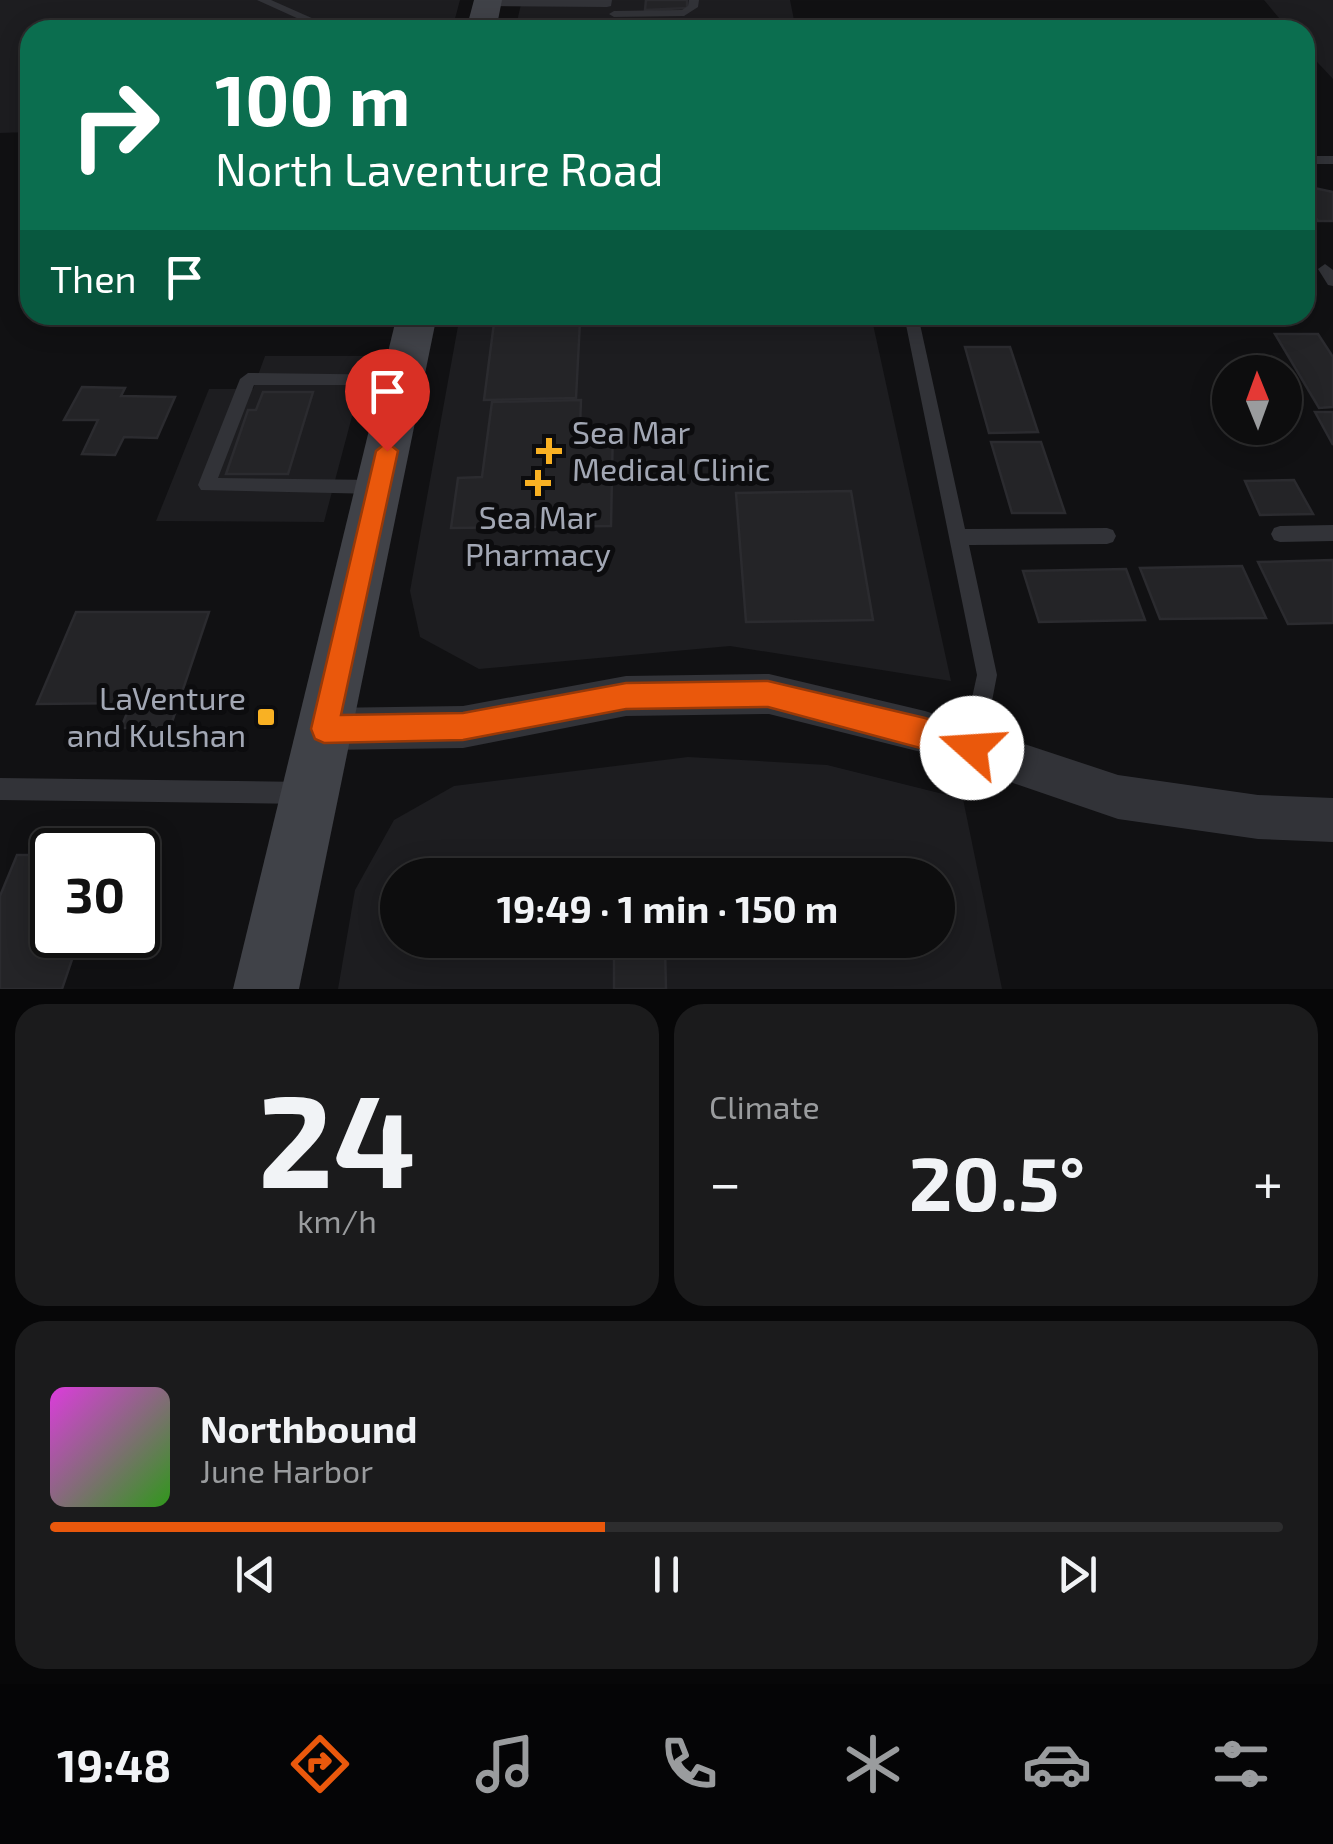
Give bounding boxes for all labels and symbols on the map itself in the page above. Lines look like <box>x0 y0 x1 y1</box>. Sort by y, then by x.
pin <box>345 349 430 452</box>
north arrow <box>1212 355 1302 445</box>
place label: Sea Mar Medical Clinic <box>572 412 770 487</box>
marker: Sea Mar Medical Clinic <box>536 438 562 464</box>
marker: Sea Mar Pharmacy <box>527 472 549 494</box>
place label: Sea Mar Pharmacy <box>465 497 611 572</box>
place label: LaVenture and Kulshan <box>67 678 246 753</box>
position arrow <box>920 696 1024 800</box>
marker: LaVenture and Kulshan <box>255 706 277 728</box>
speed limit sign: 30 <box>30 828 160 958</box>

